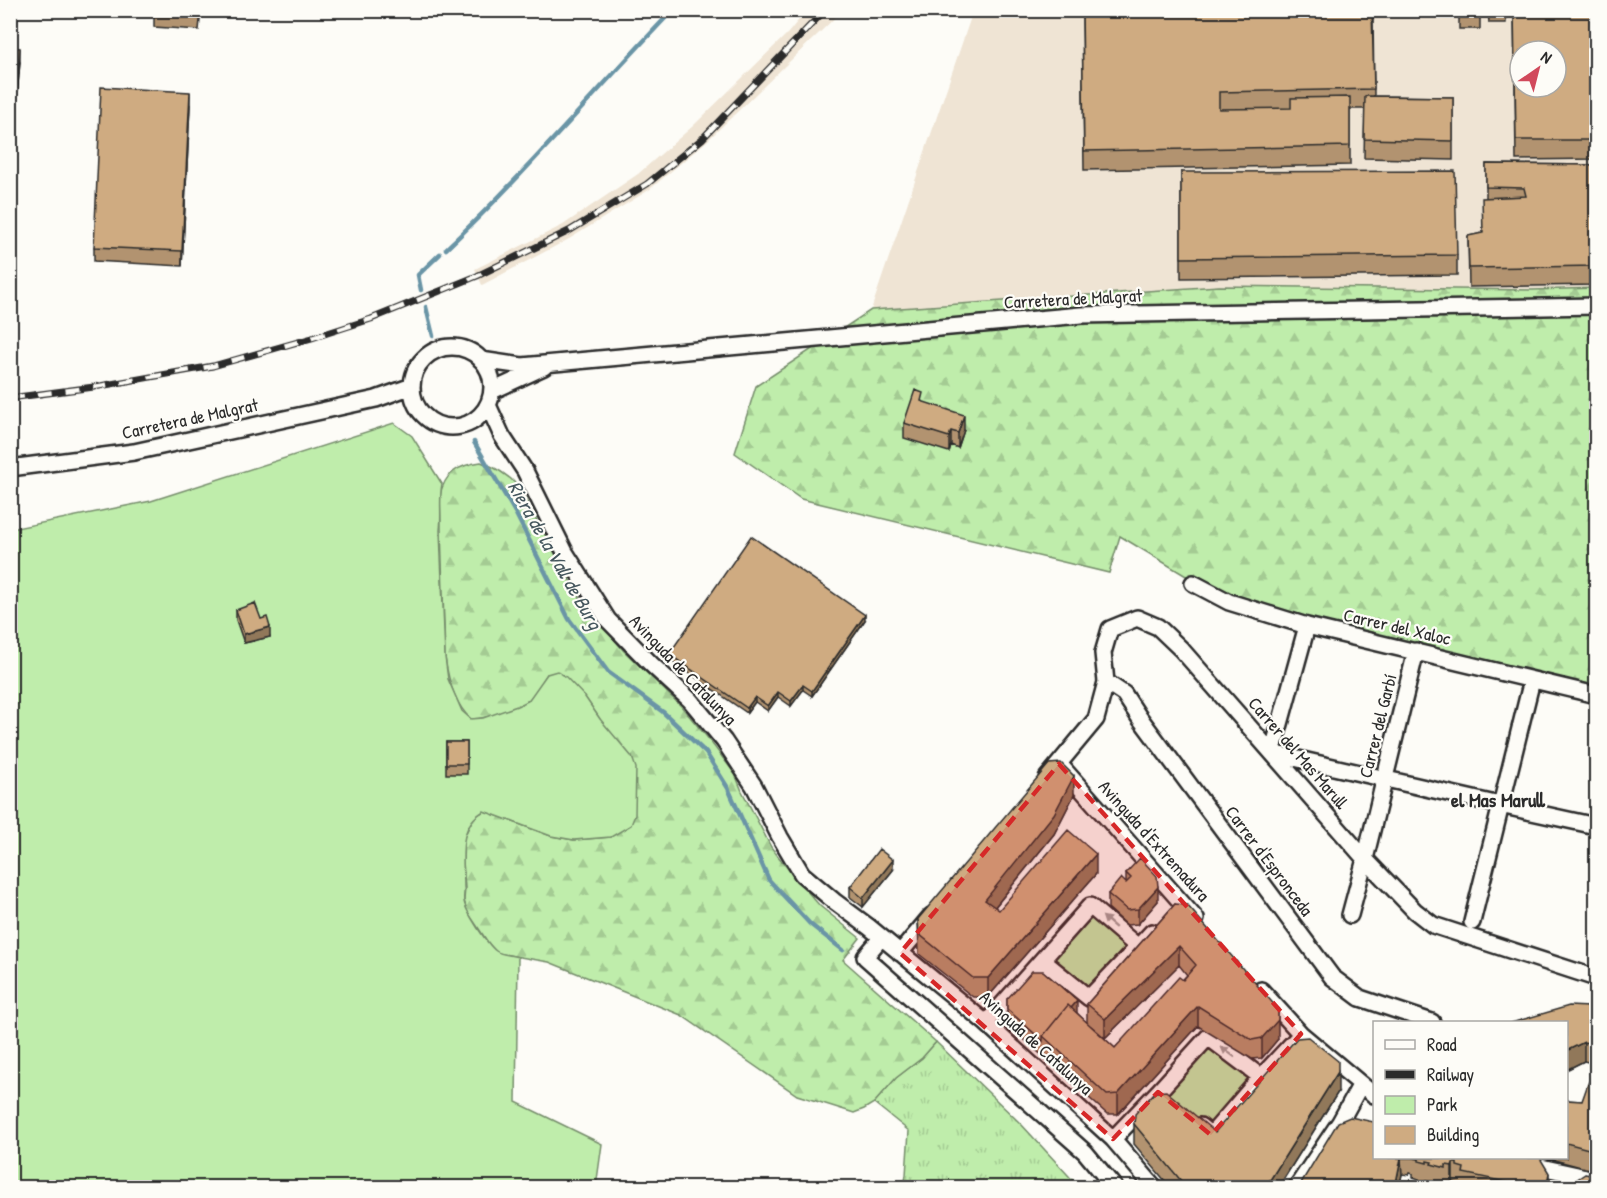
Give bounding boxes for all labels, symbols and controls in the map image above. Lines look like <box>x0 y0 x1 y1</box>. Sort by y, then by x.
north arrow <box>1508 39 1568 99</box>
text: N <box>1537 45 1557 68</box>
street label: Carretera de Malgrat <box>1003 282 1144 315</box>
street label: Carretera de Malgrat <box>120 392 261 445</box>
water label: Riera de la Vall de Burg <box>501 476 609 635</box>
street label: Carrer del Xaloc <box>1341 602 1453 651</box>
street label: Avinguda de Catalunya <box>624 609 743 730</box>
street label: Carrer del Garbí <box>1353 671 1402 780</box>
street label: Carrer del Mas Marull <box>1243 691 1354 814</box>
street label: Avinguda d'Extremadura <box>1093 775 1216 907</box>
district label: el Mas Marull <box>1451 786 1546 813</box>
street label: Carrer d'Espronceda <box>1220 800 1319 921</box>
one-way arrow <box>1102 916 1117 929</box>
street label: Avinguda de Catalunya <box>974 985 1099 1100</box>
legend <box>1373 1021 1568 1159</box>
text: Road <box>1427 1032 1457 1057</box>
one-way arrow <box>1220 1047 1235 1059</box>
text: Railway <box>1427 1062 1474 1087</box>
text: Park <box>1427 1092 1458 1117</box>
text: Building <box>1427 1122 1479 1147</box>

